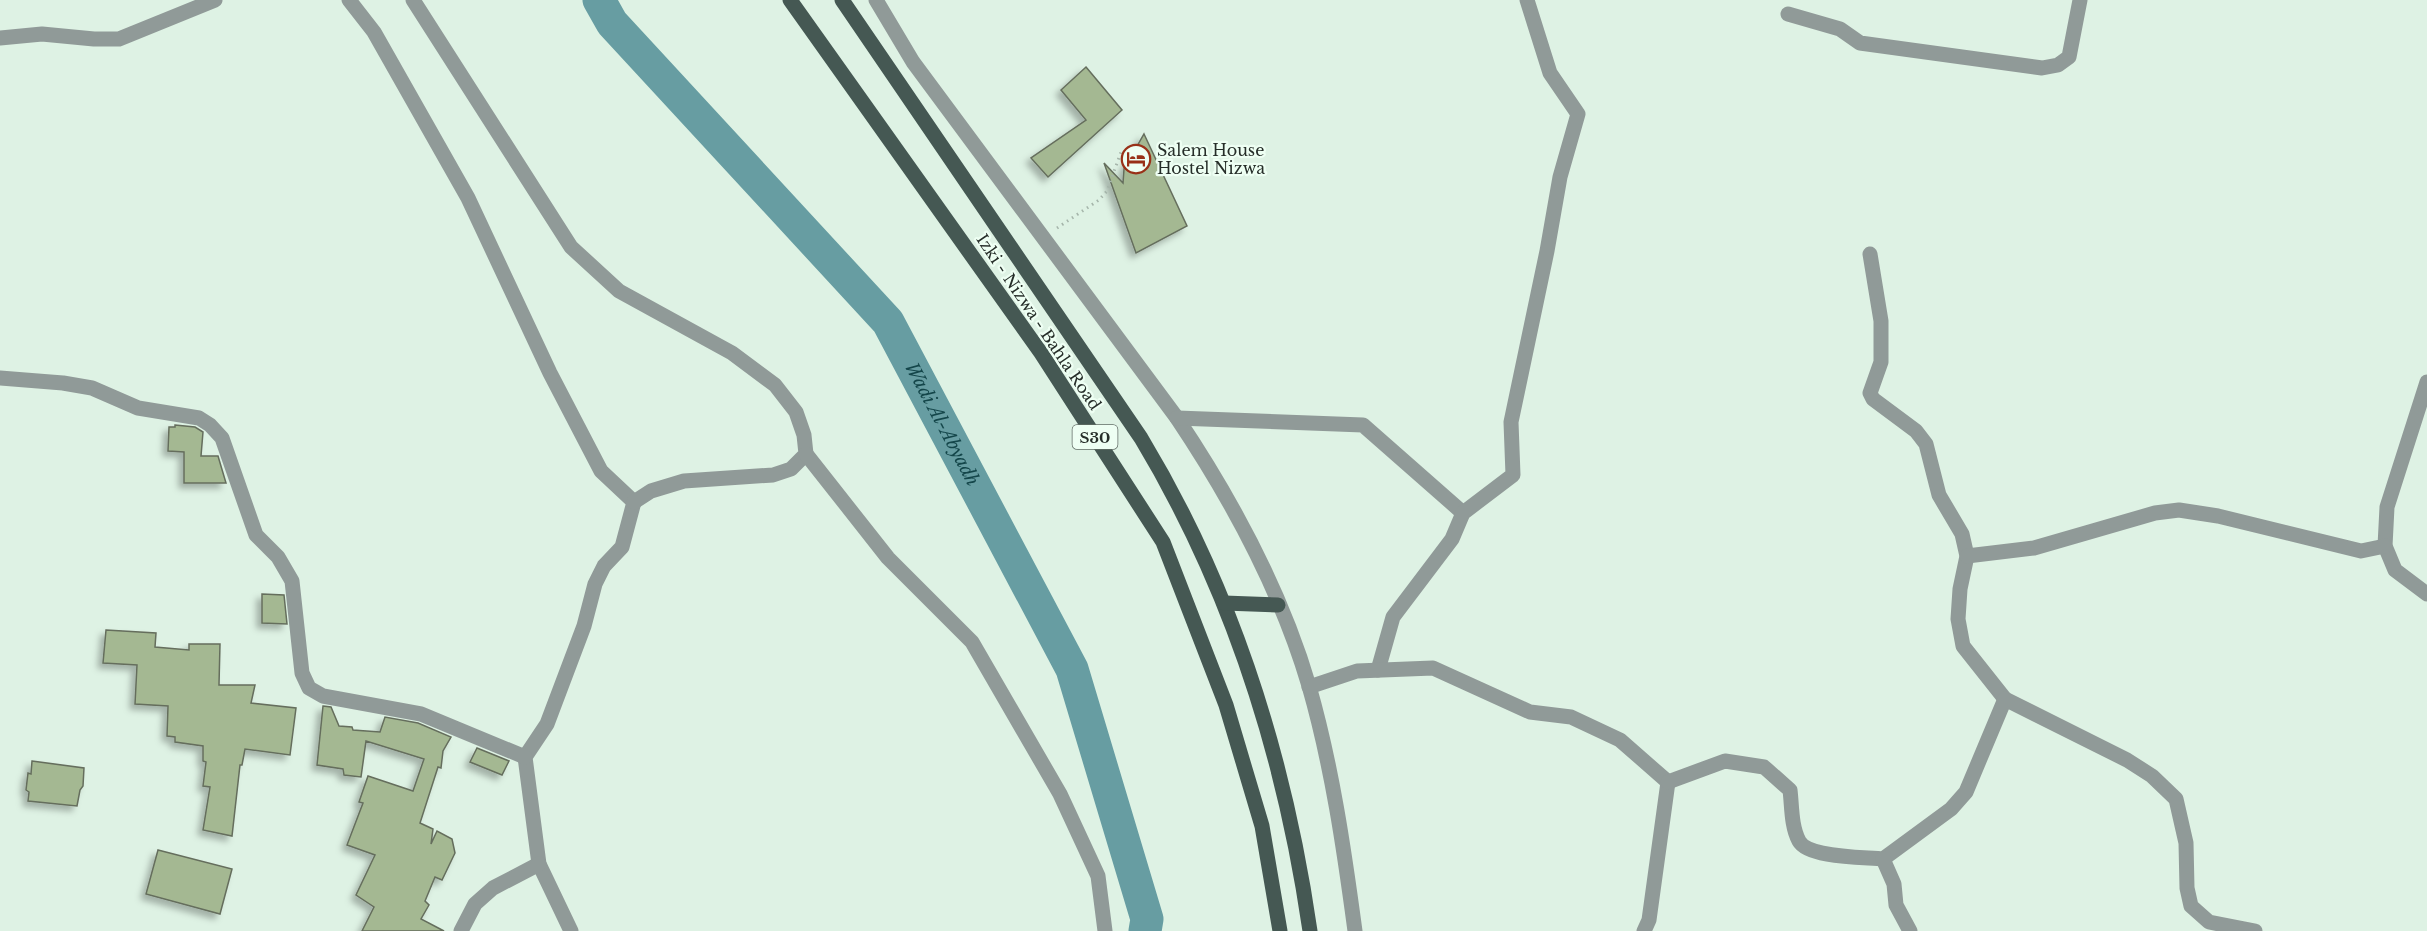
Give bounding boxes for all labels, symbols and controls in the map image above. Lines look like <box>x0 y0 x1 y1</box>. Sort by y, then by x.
place label: Salem House Hostel Nizwa <box>1157 140 1265 178</box>
hotel icon: Salem House Hostel Nizwa <box>1120 143 1152 175</box>
street label: Izki - Nizwa - Bahla Road <box>973 230 1106 414</box>
water label: Wadi Al-Abyadh <box>900 359 984 490</box>
road number: S30 <box>1072 425 1118 449</box>

